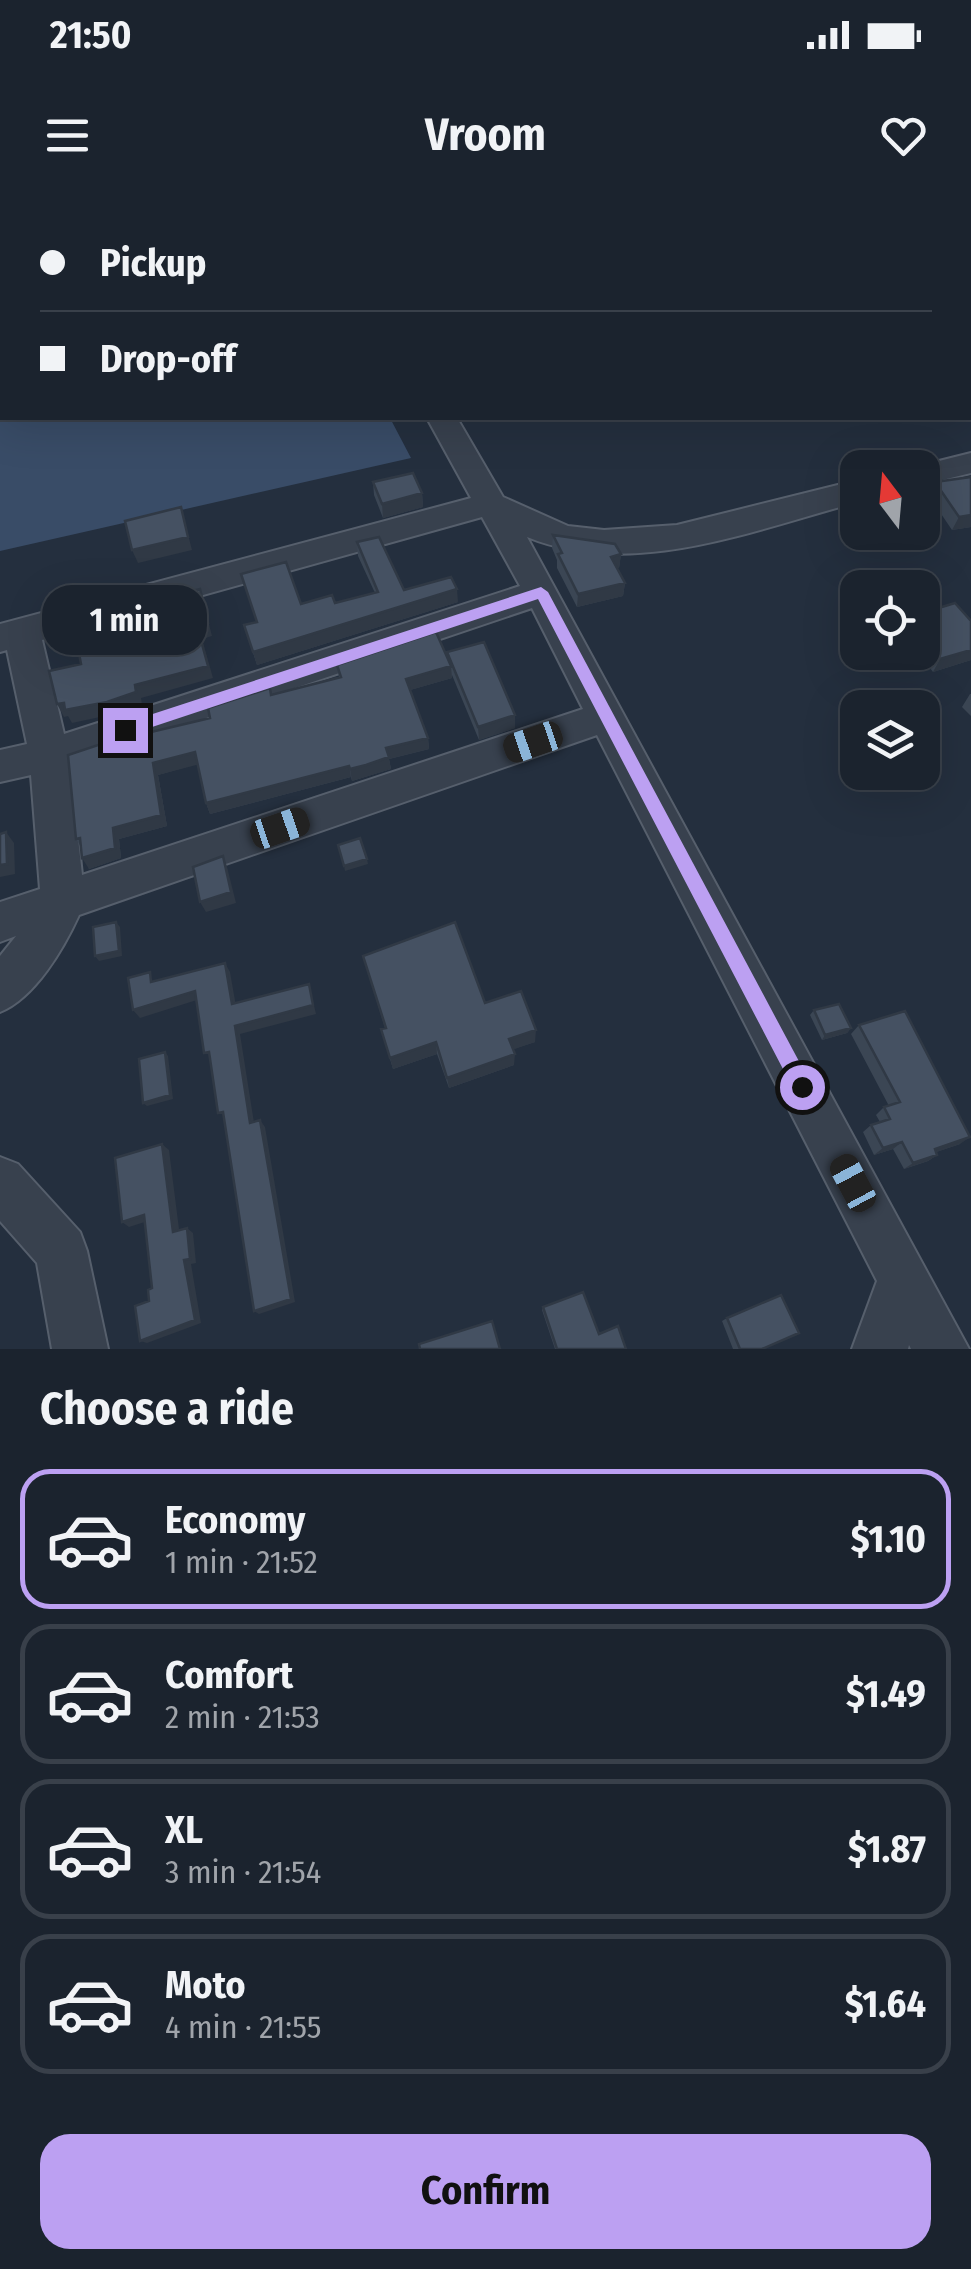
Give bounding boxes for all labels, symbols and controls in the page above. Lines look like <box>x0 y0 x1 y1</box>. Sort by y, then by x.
text: 21:50 <box>50 12 131 58</box>
icon: menu <box>40 108 95 163</box>
text: Vroom <box>425 108 546 162</box>
icon: heart <box>876 108 931 163</box>
text: Pickup <box>100 240 206 286</box>
text: Drop-off <box>100 336 236 382</box>
north arrow <box>840 450 940 550</box>
map controls <box>840 450 940 790</box>
button: locate <box>840 570 940 670</box>
callout: 1 min <box>42 585 208 655</box>
text: 1 min <box>90 601 159 639</box>
button: layers <box>840 690 940 790</box>
route end <box>103 708 148 753</box>
car <box>500 718 566 766</box>
car <box>247 804 313 852</box>
route start <box>780 1065 825 1110</box>
car <box>826 1149 880 1217</box>
text: Choose a ride <box>40 1382 294 1436</box>
icon: car <box>45 1494 135 1584</box>
text: Economy <box>165 1497 305 1543</box>
text: $1.10 <box>851 1516 926 1562</box>
text: 1 min · 21:52 <box>165 1543 318 1581</box>
icon: car <box>45 1649 135 1739</box>
text: Comfort <box>165 1652 293 1698</box>
text: $1.49 <box>846 1671 926 1717</box>
text: 2 min · 21:53 <box>165 1698 320 1736</box>
icon: car <box>45 1804 135 1894</box>
text: XL <box>165 1807 203 1853</box>
text: $1.87 <box>848 1826 926 1872</box>
text: 3 min · 21:54 <box>165 1853 321 1891</box>
icon: car <box>45 1959 135 2049</box>
text: Moto <box>165 1962 246 2008</box>
text: $1.64 <box>845 1981 926 2027</box>
text: 4 min · 21:55 <box>165 2008 321 2046</box>
button: Confirm <box>40 2134 931 2249</box>

